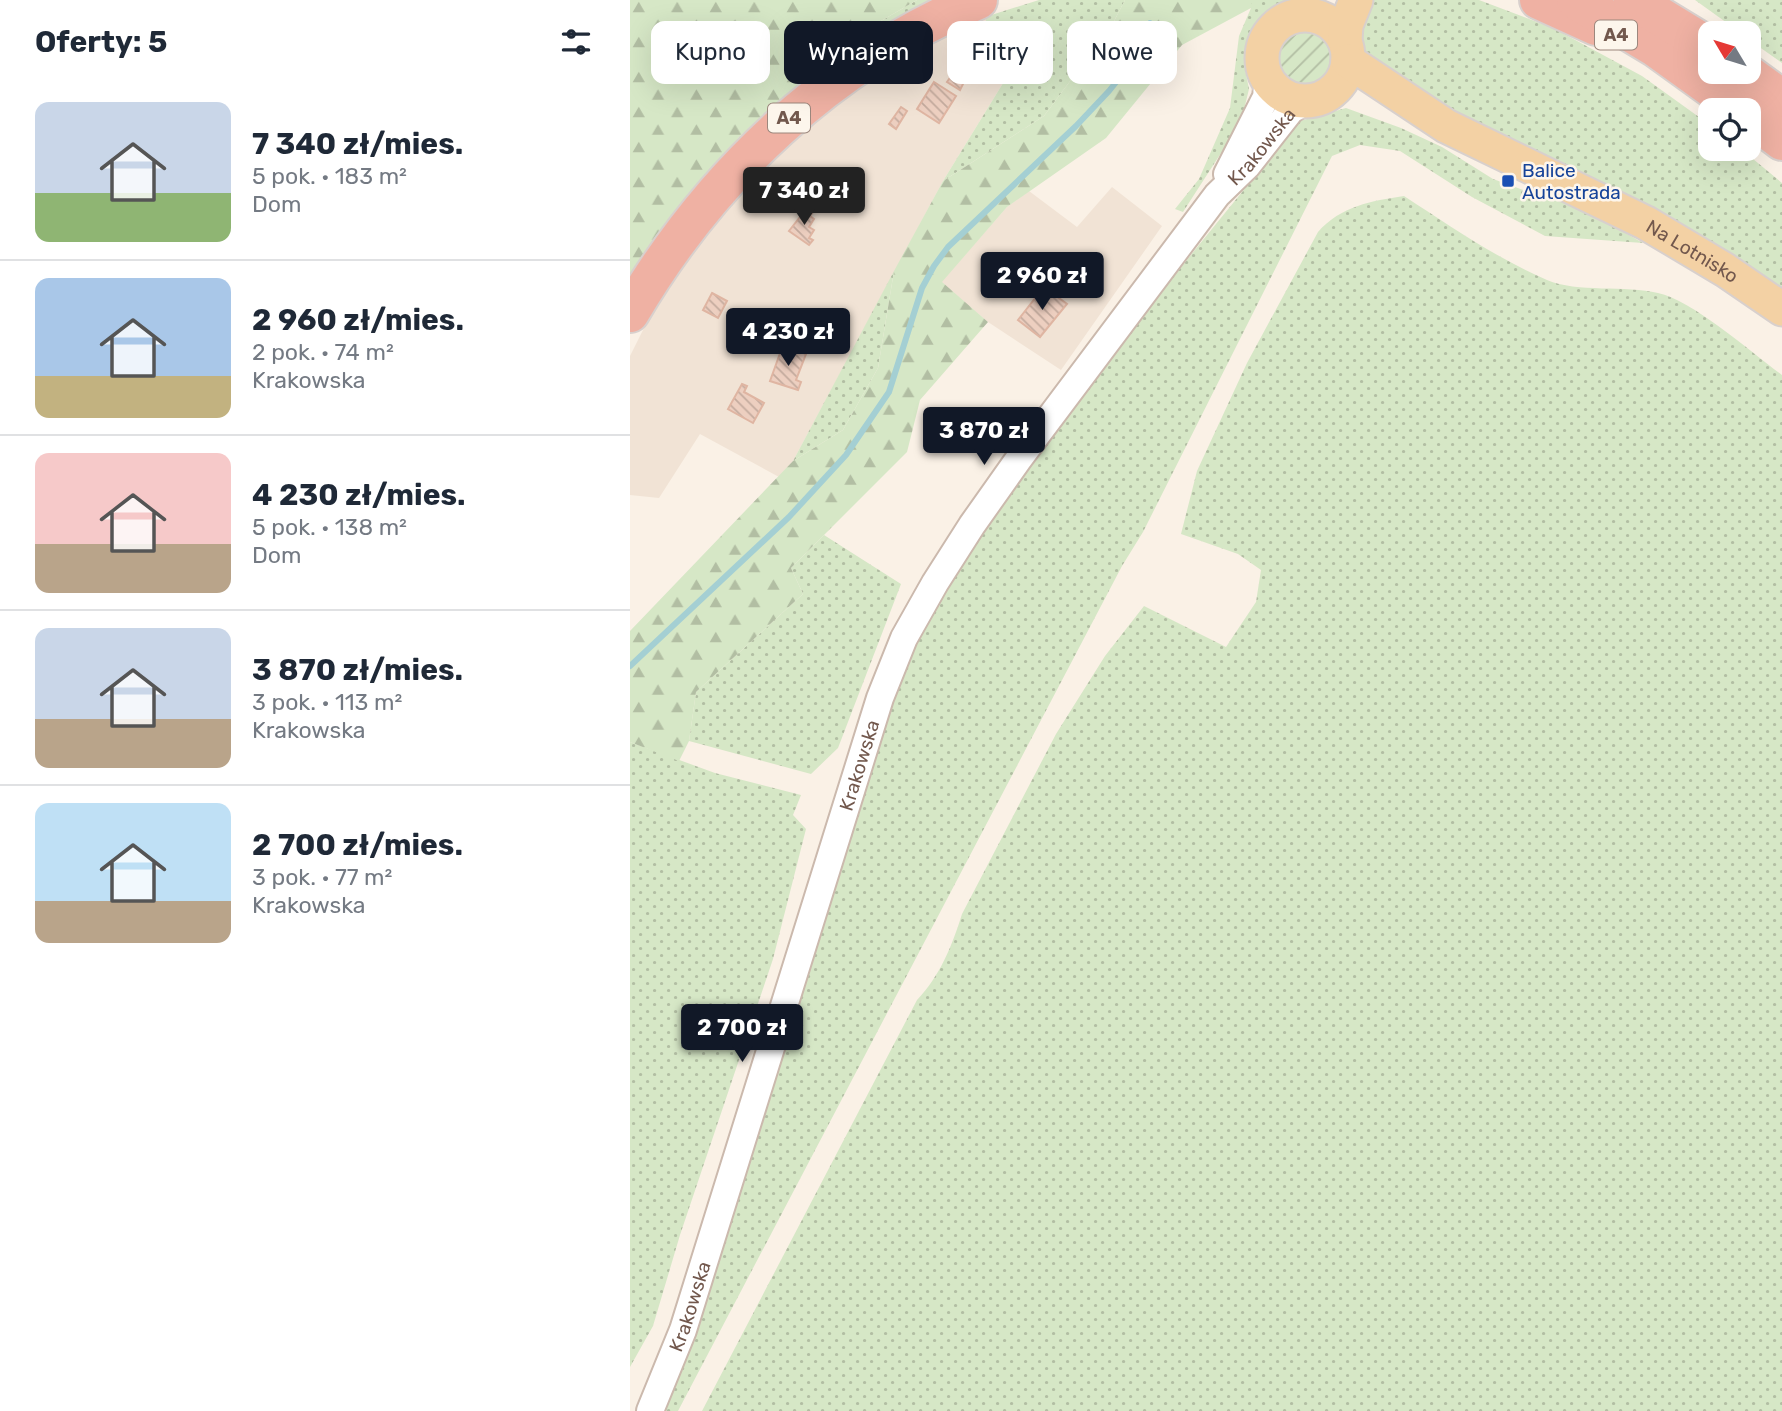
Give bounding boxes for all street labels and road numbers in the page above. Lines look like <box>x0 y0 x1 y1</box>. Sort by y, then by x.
road number: A4 <box>1595 20 1637 50</box>
street label: Krakowska <box>1223 103 1300 190</box>
road number: A4 <box>768 104 810 132</box>
street label: Na Lotnisko <box>1642 214 1743 287</box>
street label: Krakowska <box>834 717 884 813</box>
street label: Krakowska <box>664 1258 715 1355</box>

